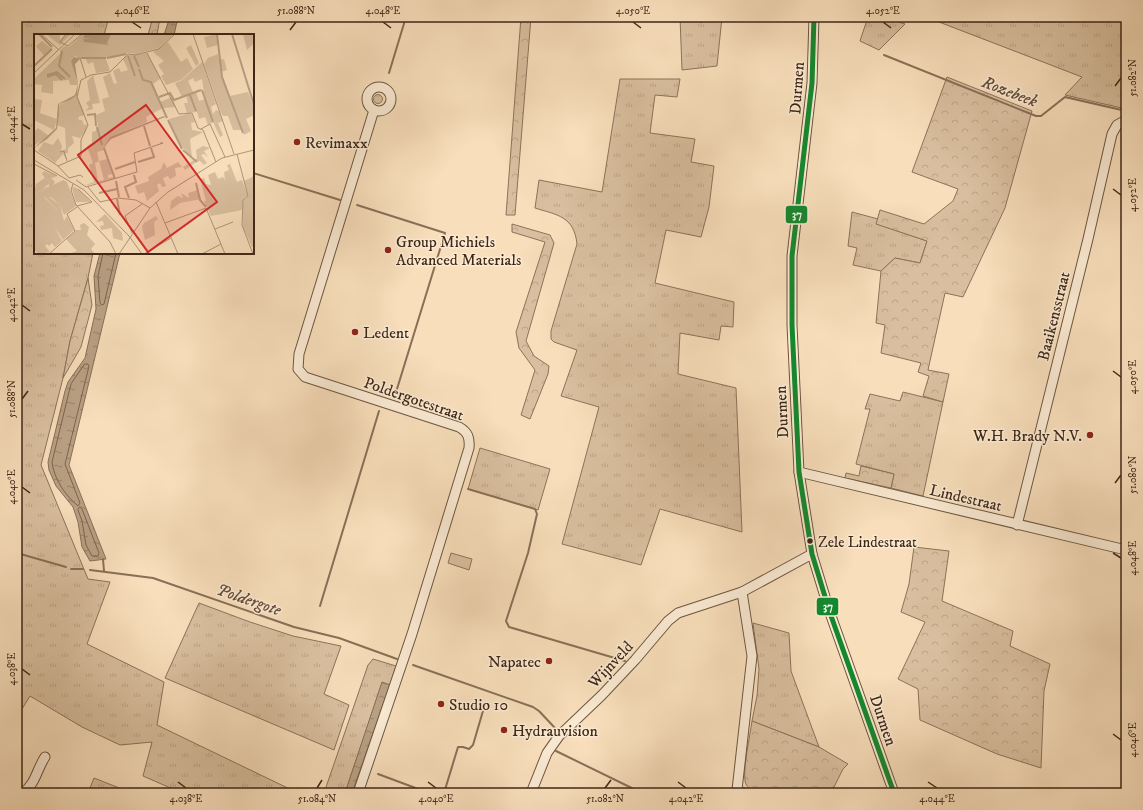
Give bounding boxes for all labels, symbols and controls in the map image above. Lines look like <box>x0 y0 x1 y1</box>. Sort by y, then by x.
text: 4.046°E <box>115 5 149 17</box>
text: 51.088°N <box>277 5 315 17</box>
text: 4.048°E <box>366 5 400 17</box>
text: 4.050°E <box>616 5 650 17</box>
text: 4.052°E <box>866 5 900 17</box>
inset map <box>34 34 254 254</box>
text: 51.082°N <box>1127 59 1139 97</box>
street label: Durmen <box>785 61 809 115</box>
water label: Rozebeek <box>978 71 1041 113</box>
text: 4.044°E <box>6 106 18 142</box>
place label: Revimaxx <box>305 133 368 153</box>
marker: Revimaxx <box>292 137 302 147</box>
text: 4.052°E <box>1127 178 1139 212</box>
line badge: 37 <box>785 205 808 224</box>
text: 37 <box>792 208 802 222</box>
place label: Group Michiels Advanced Materials <box>396 232 521 270</box>
marker: Group Michiels Advanced Materials <box>383 245 393 255</box>
street label: Baaikensstraat <box>1033 270 1075 363</box>
text: 4.042°E <box>6 288 18 322</box>
place label: Ledent <box>363 323 409 343</box>
marker: Ledent <box>350 327 360 337</box>
text: 4.050°E <box>1127 360 1139 394</box>
street label: Poldergotestraat <box>361 372 466 425</box>
text: 51.088°N <box>6 380 18 418</box>
street label: Durmen <box>771 385 793 439</box>
place label: W.H. Brady N.V. <box>972 426 1082 446</box>
marker: W.H. Brady N.V. <box>1085 430 1095 440</box>
text: 51.080°N <box>1127 456 1139 494</box>
text: 4.040°E <box>6 469 18 505</box>
street label: Lindestraat <box>928 480 1004 516</box>
place label: Zele Lindestraat <box>818 533 917 552</box>
marker: Zele Lindestraat <box>805 536 815 546</box>
text: 4.048°E <box>1127 541 1139 575</box>
water label: Poldergote <box>214 579 285 622</box>
line badge: 37 <box>816 597 839 616</box>
text: 37 <box>823 600 833 614</box>
street label: Wijnveld <box>583 637 638 693</box>
place label: Napatec <box>488 652 541 672</box>
text: 4.038°E <box>6 653 18 685</box>
marker: Napatec <box>544 656 554 666</box>
street label: Durmen <box>865 692 901 749</box>
place label: Studio 10 <box>449 695 508 715</box>
marker: Studio 10 <box>436 699 446 709</box>
place label: Hydrauvision <box>512 721 598 741</box>
text: 4.046°E <box>1127 723 1139 757</box>
marker: Hydrauvision <box>499 725 509 735</box>
text: 4.038°E <box>170 793 202 805</box>
text: 51.084°N <box>298 793 336 805</box>
text: 4.040°E <box>418 793 454 805</box>
text: 51.082°N <box>586 793 624 805</box>
text: 4.042°E <box>669 793 703 805</box>
text: 4.044°E <box>919 793 955 805</box>

